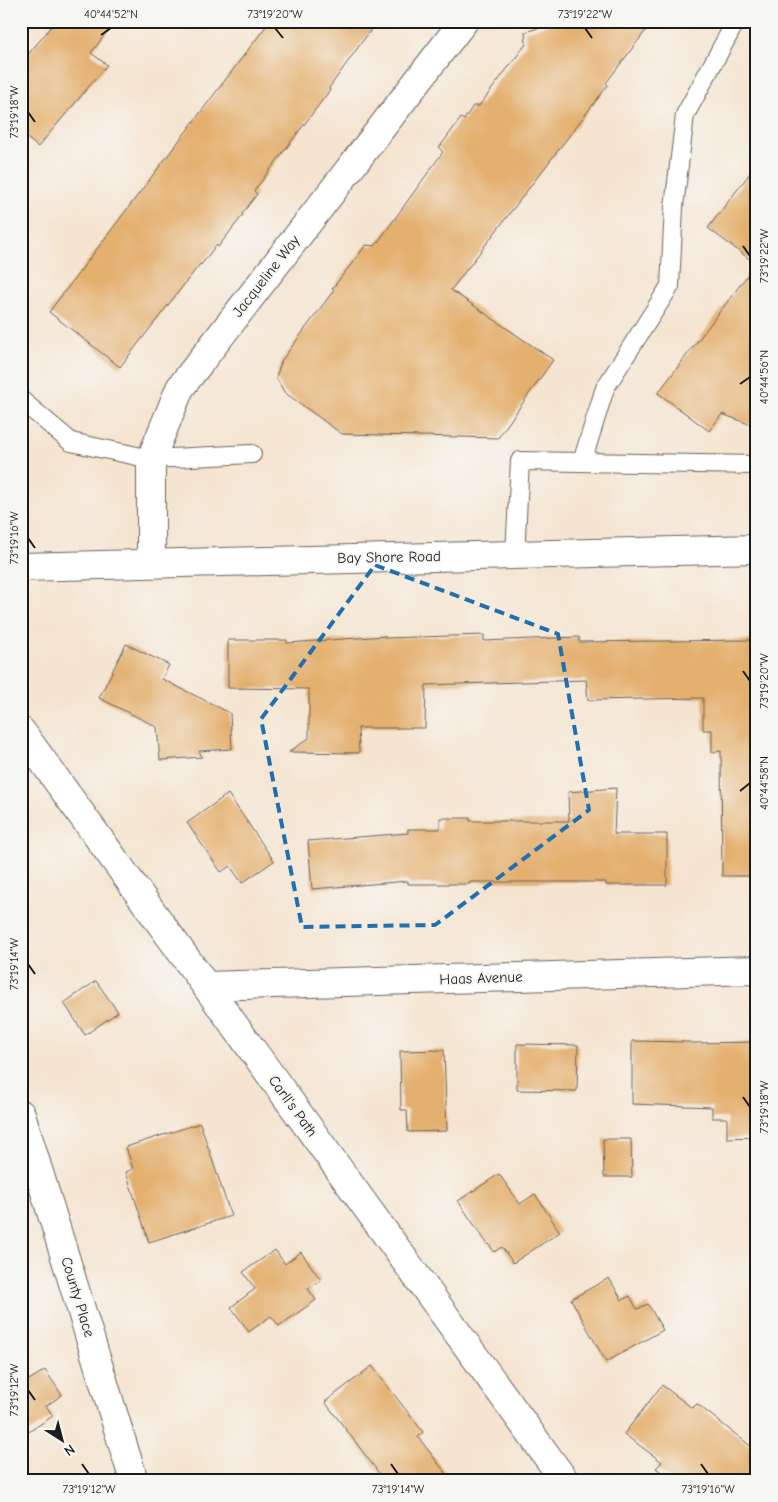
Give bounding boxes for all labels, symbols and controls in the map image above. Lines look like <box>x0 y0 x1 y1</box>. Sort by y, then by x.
text: 40°44'52"N <box>84 7 138 21</box>
text: 73°19'20"W <box>247 7 303 21</box>
text: 73°19'22"W <box>558 7 613 21</box>
text: 73°19'18"W <box>7 85 21 138</box>
text: 73°19'22"W <box>757 228 771 283</box>
street label: Jacqueline Way <box>229 231 304 320</box>
text: 40°44'56"N <box>757 350 771 404</box>
text: 73°19'16"W <box>7 511 21 565</box>
street label: Bay Shore Road <box>337 547 441 567</box>
text: 73°19'20"W <box>757 653 771 709</box>
text: 40°44'58"N <box>757 756 771 810</box>
text: 73°19'14"W <box>7 937 21 990</box>
street label: Haas Avenue <box>439 968 523 988</box>
street label: Carll's Path <box>265 1072 321 1140</box>
text: 73°19'18"W <box>757 1080 771 1133</box>
street label: County Place <box>57 1255 99 1340</box>
text: 73°19'12"W <box>7 1363 21 1416</box>
north arrow <box>38 1414 88 1464</box>
text: N <box>61 1441 78 1460</box>
text: 73°19'12"W <box>63 1482 116 1496</box>
text: 73°19'14"W <box>372 1482 425 1496</box>
text: 73°19'16"W <box>681 1482 735 1496</box>

